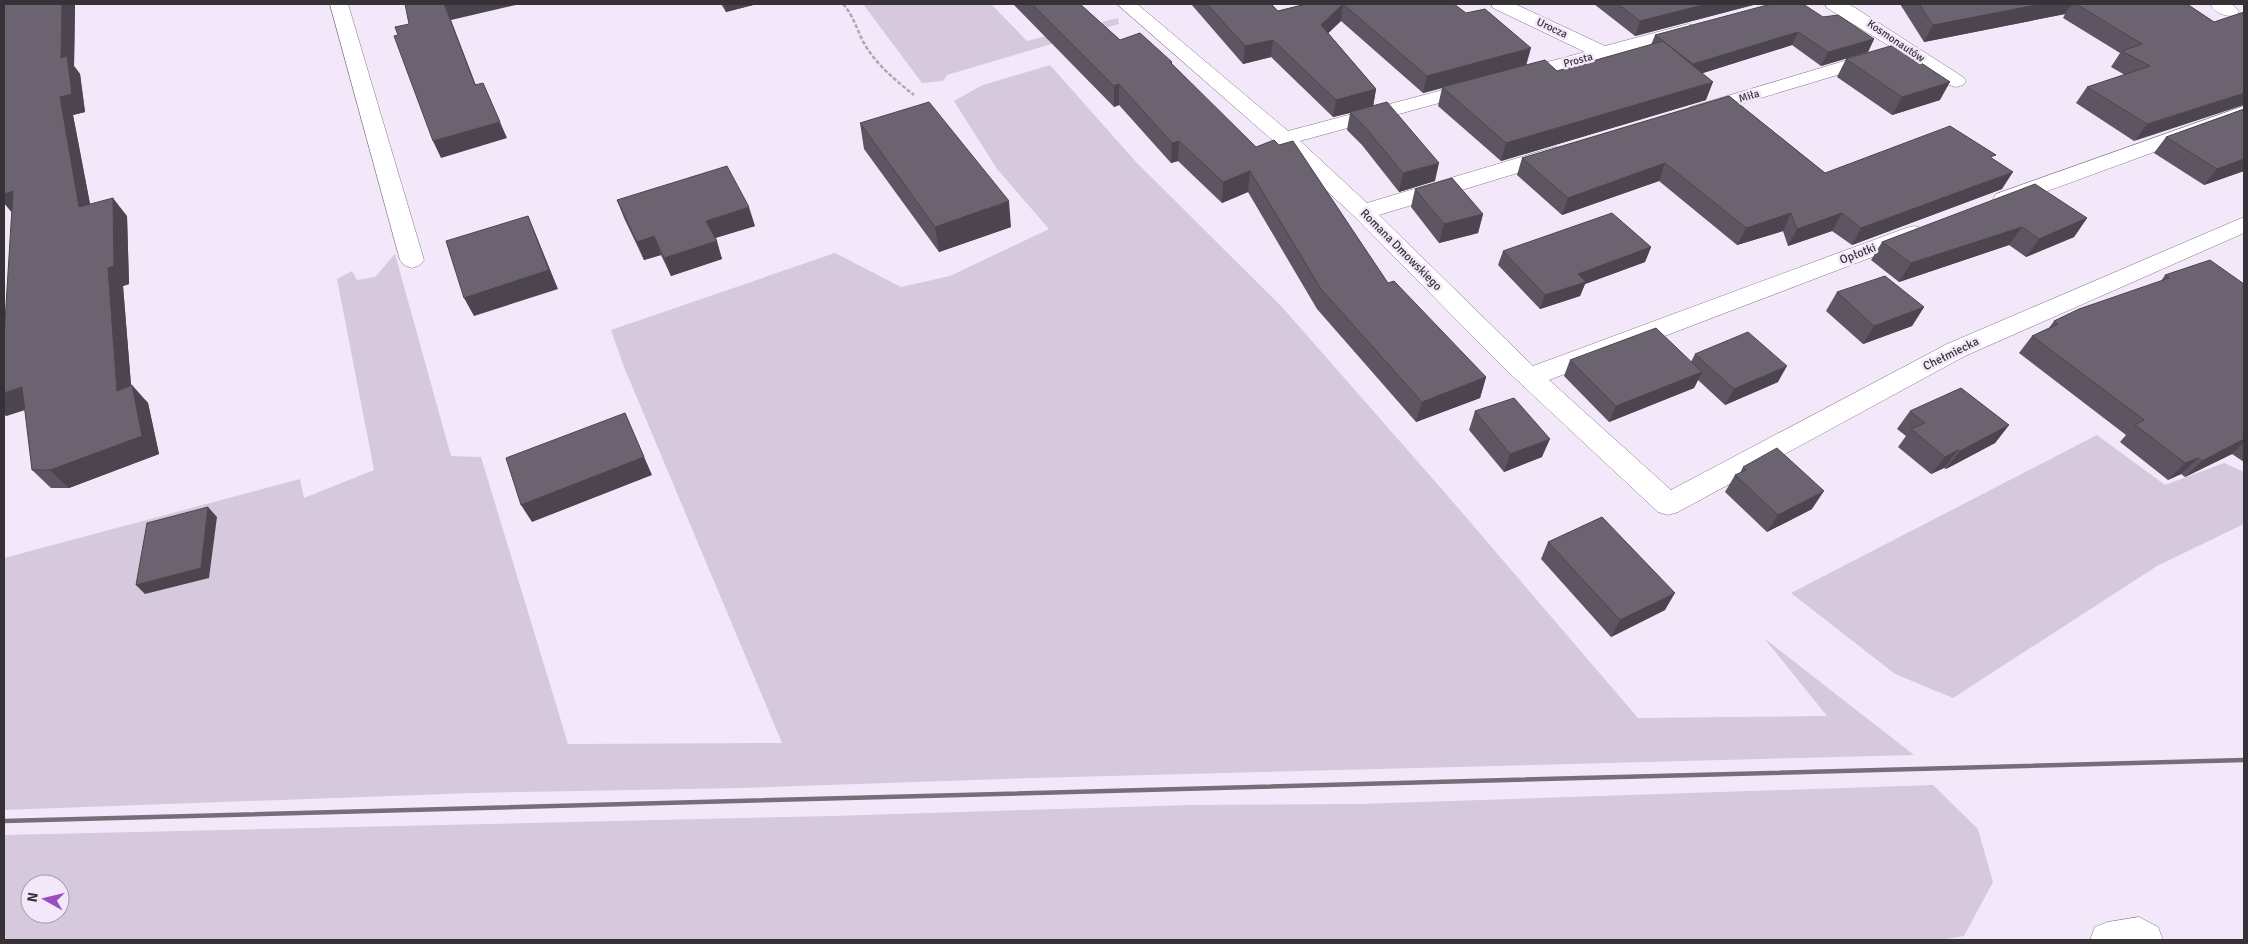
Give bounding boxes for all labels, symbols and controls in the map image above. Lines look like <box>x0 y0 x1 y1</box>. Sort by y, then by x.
street label: Urocza <box>1534 15 1570 41</box>
street label: Kosmonautów <box>1865 17 1927 65</box>
street label: Prosta <box>1562 50 1595 70</box>
street label: Miła <box>1737 87 1761 105</box>
street label: Romana Dmowskiego <box>1357 206 1445 294</box>
street label: Opłotki <box>1838 240 1878 268</box>
street label: Chełmiecka <box>1921 334 1981 374</box>
north arrow <box>20 874 70 924</box>
text: N <box>24 891 42 903</box>

